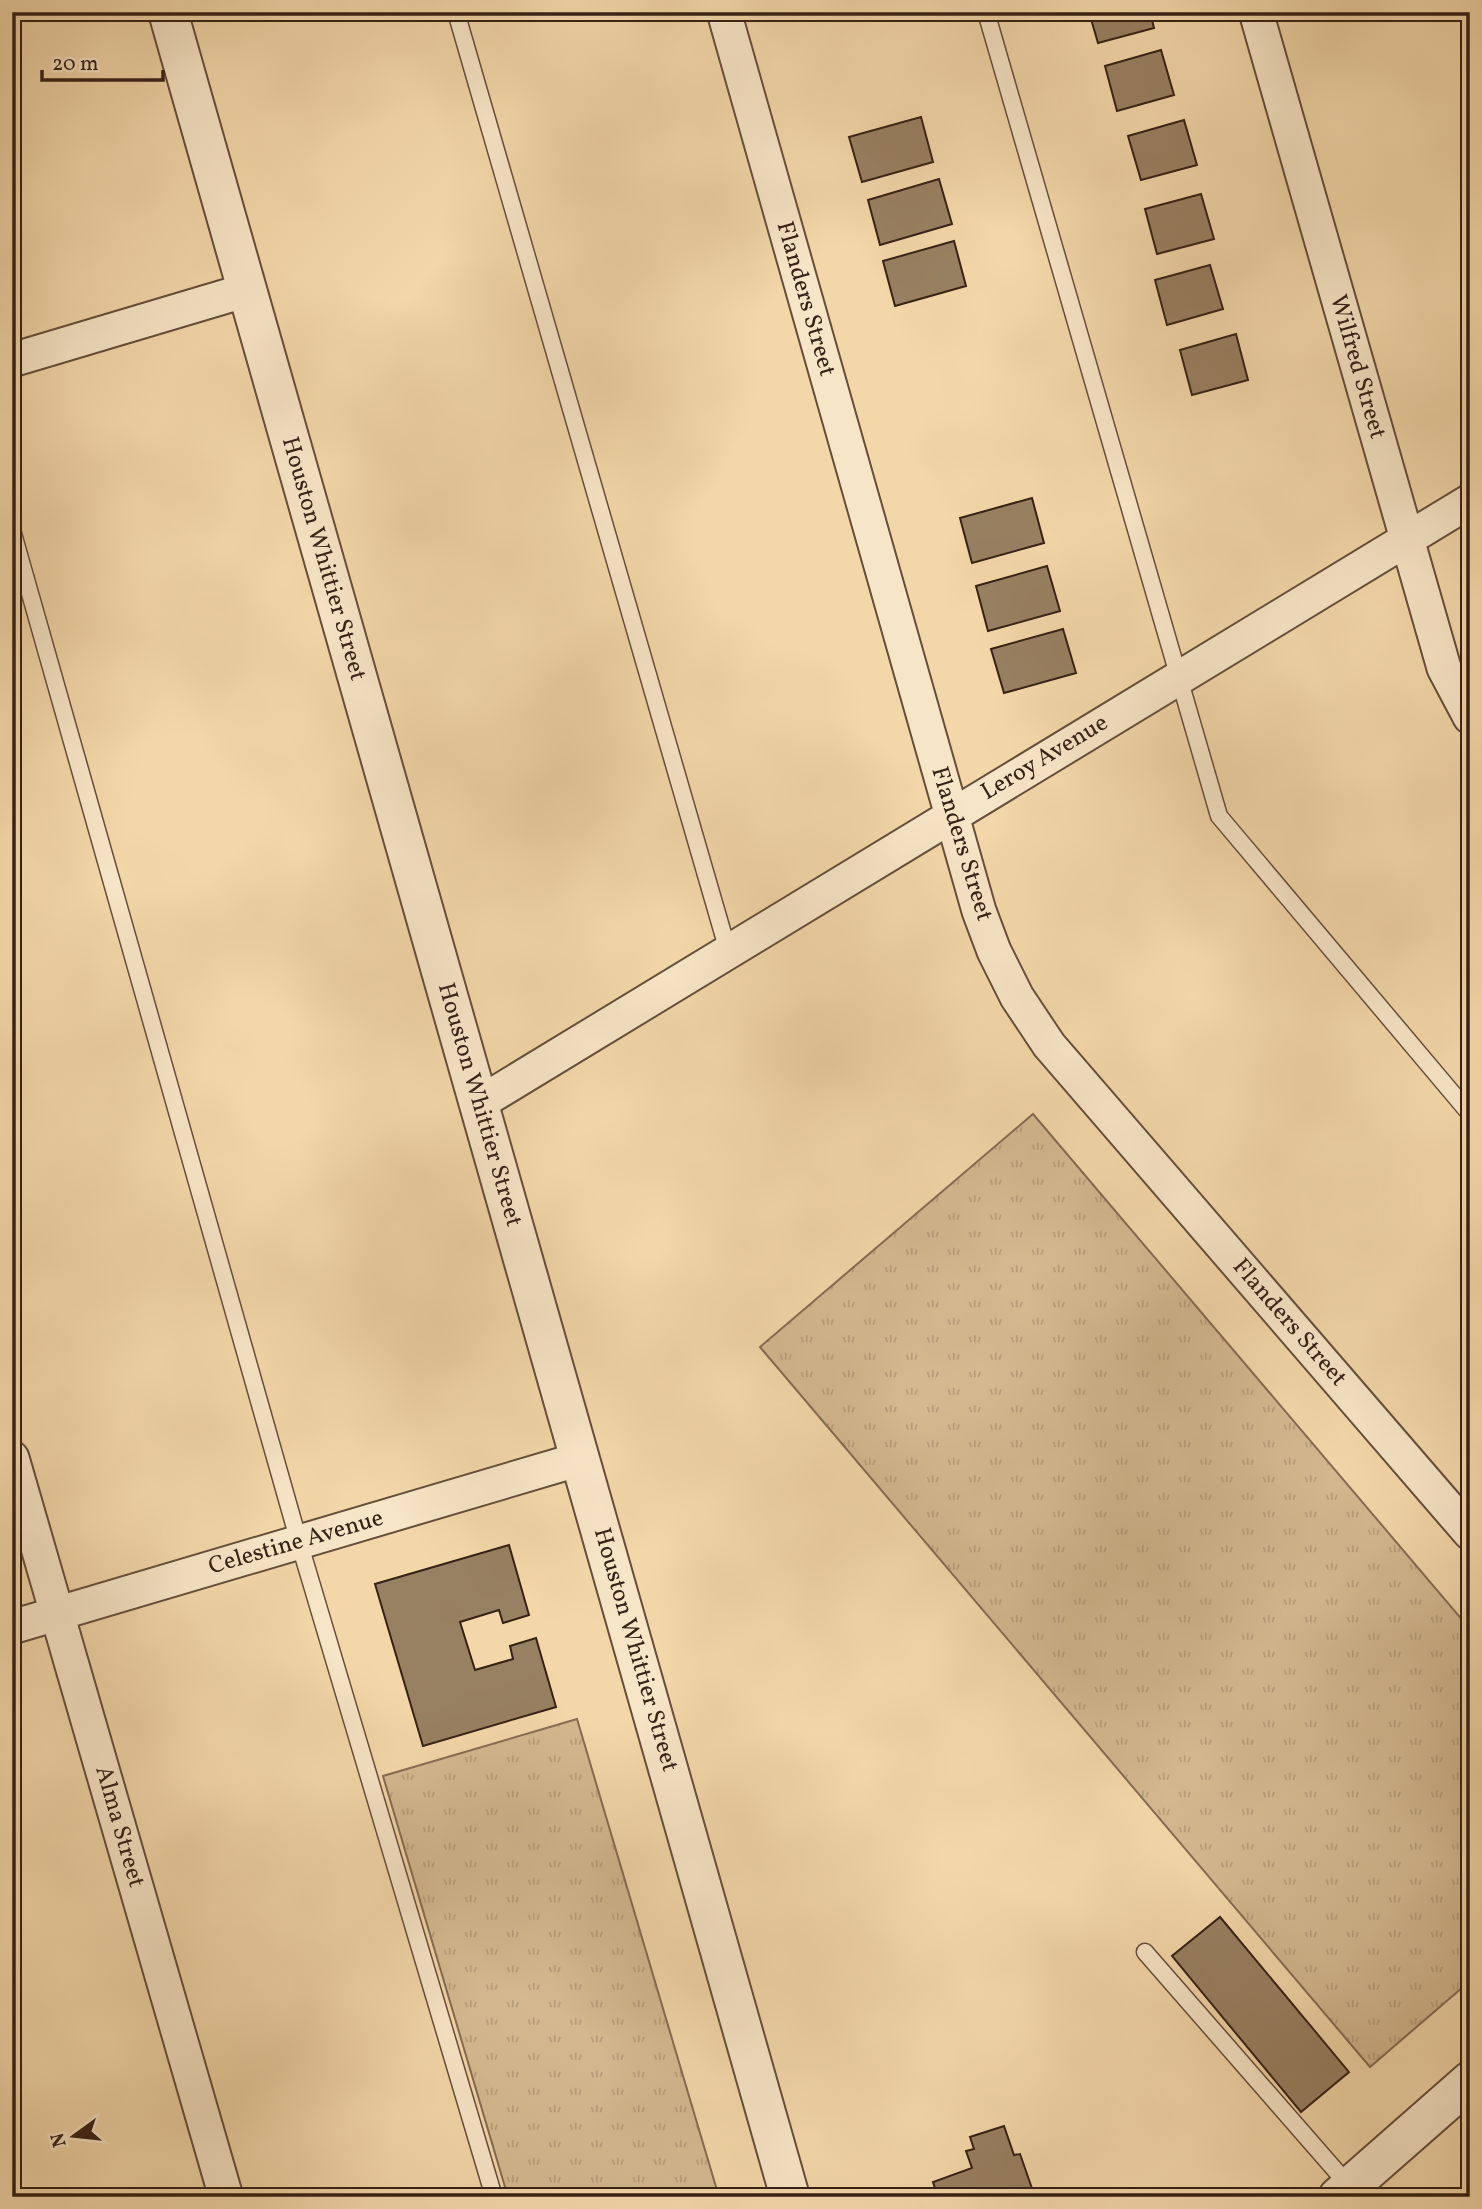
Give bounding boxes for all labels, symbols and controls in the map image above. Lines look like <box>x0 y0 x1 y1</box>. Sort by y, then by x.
scale bar <box>42 38 163 82</box>
text: 20 m <box>52 50 98 79</box>
street label: Flanders Street <box>767 217 843 381</box>
street label: Wilfred Street <box>1320 291 1394 443</box>
street label: Houston Whittier Street <box>272 433 374 685</box>
street label: Leroy Avenue <box>975 707 1115 809</box>
street label: Flanders Street <box>921 763 1001 925</box>
street label: Houston Whittier Street <box>428 979 530 1231</box>
street label: Flanders Street <box>1224 1252 1354 1394</box>
street label: Celestine Avenue <box>205 1502 387 1584</box>
street label: Houston Whittier Street <box>584 1524 686 1776</box>
street label: Alma Street <box>85 1762 153 1892</box>
north arrow <box>38 2100 108 2170</box>
text: N <box>45 2130 74 2150</box>

